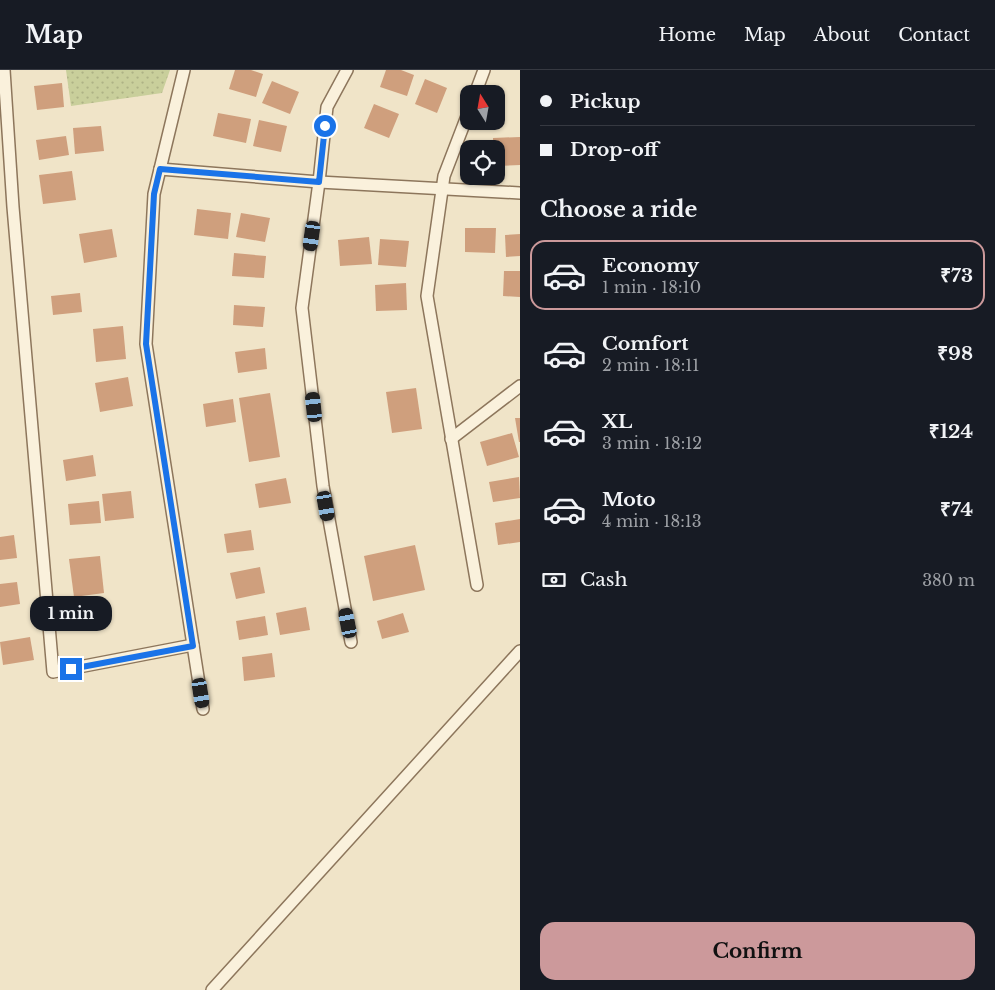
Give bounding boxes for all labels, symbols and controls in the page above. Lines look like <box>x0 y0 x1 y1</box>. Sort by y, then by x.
text: Map <box>25 20 83 49</box>
text: Home <box>658 24 716 46</box>
text: Map <box>744 24 786 46</box>
text: About <box>814 24 870 46</box>
text: Contact <box>898 24 970 46</box>
north arrow <box>460 85 505 130</box>
map controls <box>460 85 505 185</box>
text: Pickup <box>570 90 641 113</box>
route start <box>314 115 336 137</box>
text: Drop-off <box>570 138 659 161</box>
button: locate <box>460 140 505 185</box>
text: Choose a ride <box>540 196 697 223</box>
car <box>302 220 321 252</box>
icon: car <box>542 253 587 298</box>
text: Economy <box>602 254 699 277</box>
text: ₹73 <box>940 264 973 287</box>
text: 1 min · 18:10 <box>602 277 701 297</box>
icon: car <box>542 331 587 376</box>
text: Comfort <box>602 332 689 355</box>
text: ₹98 <box>937 342 973 365</box>
text: 2 min · 18:11 <box>602 355 700 375</box>
car <box>304 391 323 423</box>
icon: car <box>542 409 587 454</box>
text: XL <box>602 410 632 433</box>
text: ₹124 <box>929 420 973 443</box>
text: 3 min · 18:12 <box>602 433 702 453</box>
icon: car <box>542 487 587 532</box>
text: Moto <box>602 488 656 511</box>
car <box>316 490 335 522</box>
text: ₹74 <box>940 498 973 521</box>
text: 4 min · 18:13 <box>602 511 702 531</box>
icon: cash <box>540 566 568 594</box>
text: Cash <box>580 568 627 591</box>
text: 380 m <box>922 570 975 590</box>
callout: 1 min <box>30 596 112 632</box>
text: 1 min <box>48 603 94 623</box>
car <box>337 607 358 639</box>
route end <box>60 658 82 680</box>
car <box>191 677 210 709</box>
button: Confirm <box>540 922 975 980</box>

